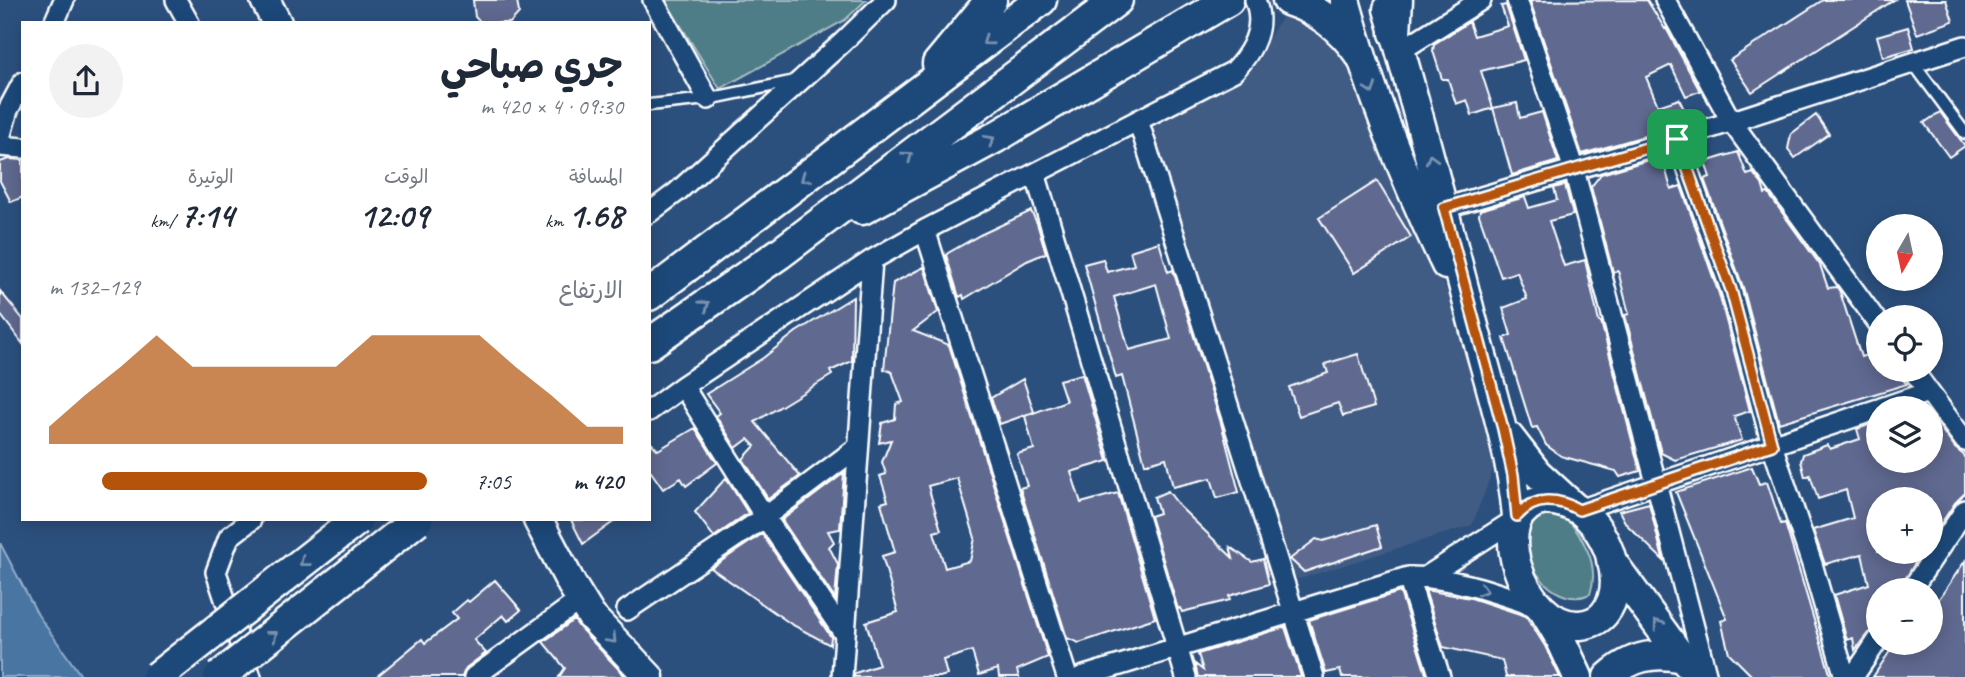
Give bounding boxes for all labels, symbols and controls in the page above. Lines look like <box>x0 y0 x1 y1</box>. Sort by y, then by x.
one-way arrow <box>982 33 994 46</box>
text: جري صباحي <box>440 42 623 89</box>
button: share <box>49 44 123 118</box>
one-way arrow <box>1363 83 1377 95</box>
text: 09:30 · 4 × 420 m <box>480 92 623 121</box>
pin <box>1647 109 1707 169</box>
icon: arrive <box>1658 120 1696 158</box>
one-way arrow <box>983 135 995 148</box>
one-way arrow <box>900 152 913 164</box>
one-way arrow <box>1425 153 1440 165</box>
text: الوتيرة <box>188 165 234 189</box>
text: الوقت <box>384 165 428 189</box>
text: المسافة <box>569 165 623 189</box>
one-way arrow <box>800 170 813 183</box>
text: 7:14 <box>180 193 234 238</box>
text: 12:09 <box>359 193 428 238</box>
text: 1.68 <box>568 193 623 238</box>
text: /km <box>150 209 180 233</box>
text: km <box>545 209 568 233</box>
north arrow <box>1866 214 1942 290</box>
map controls <box>1866 214 1943 655</box>
text: 129–132 m <box>49 273 140 302</box>
text: الارتفاع <box>559 276 623 305</box>
one-way arrow <box>697 301 710 313</box>
button: locate <box>1866 305 1943 382</box>
button: layers <box>1866 396 1943 473</box>
text: 7:05 <box>475 467 511 496</box>
text: 420 m <box>573 467 623 496</box>
button: + <box>1866 487 1943 564</box>
one-way arrow <box>299 553 311 566</box>
button: − <box>1866 578 1943 655</box>
one-way arrow <box>1476 582 1488 596</box>
one-way arrow <box>1653 619 1666 632</box>
one-way arrow <box>265 630 277 643</box>
one-way arrow <box>604 631 617 644</box>

